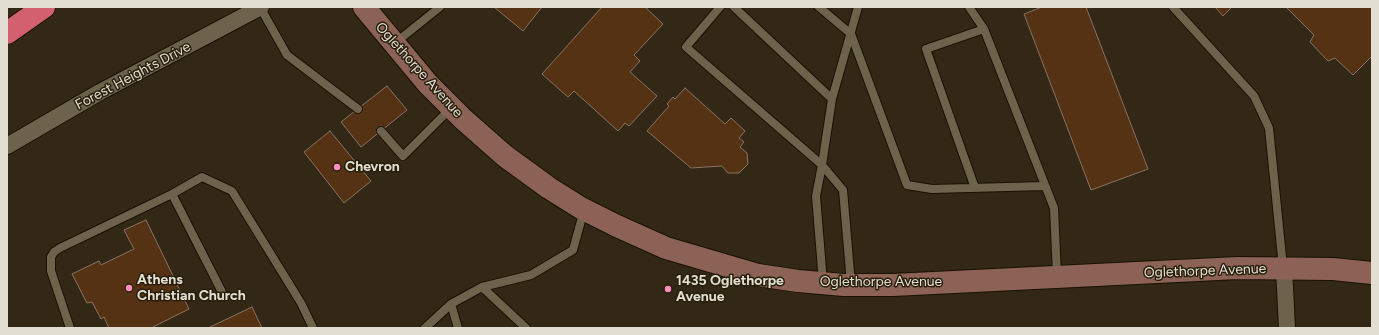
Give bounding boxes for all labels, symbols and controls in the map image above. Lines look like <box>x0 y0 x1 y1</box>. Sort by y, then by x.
street label: Oglethorpe Avenue <box>372 19 466 121</box>
street label: Forest Heights Drive <box>72 38 194 114</box>
place label: Chevron <box>345 159 400 175</box>
marker: Chevron <box>332 162 342 172</box>
street label: Oglethorpe Avenue <box>1144 260 1266 282</box>
place label: Athens Christian Church <box>137 272 246 304</box>
place label: 1435 Oglethorpe Avenue <box>676 273 784 306</box>
street label: Oglethorpe Avenue <box>820 274 942 290</box>
marker: Athens Christian Church <box>124 283 134 293</box>
marker: 1435 Oglethorpe Avenue <box>663 284 673 294</box>

